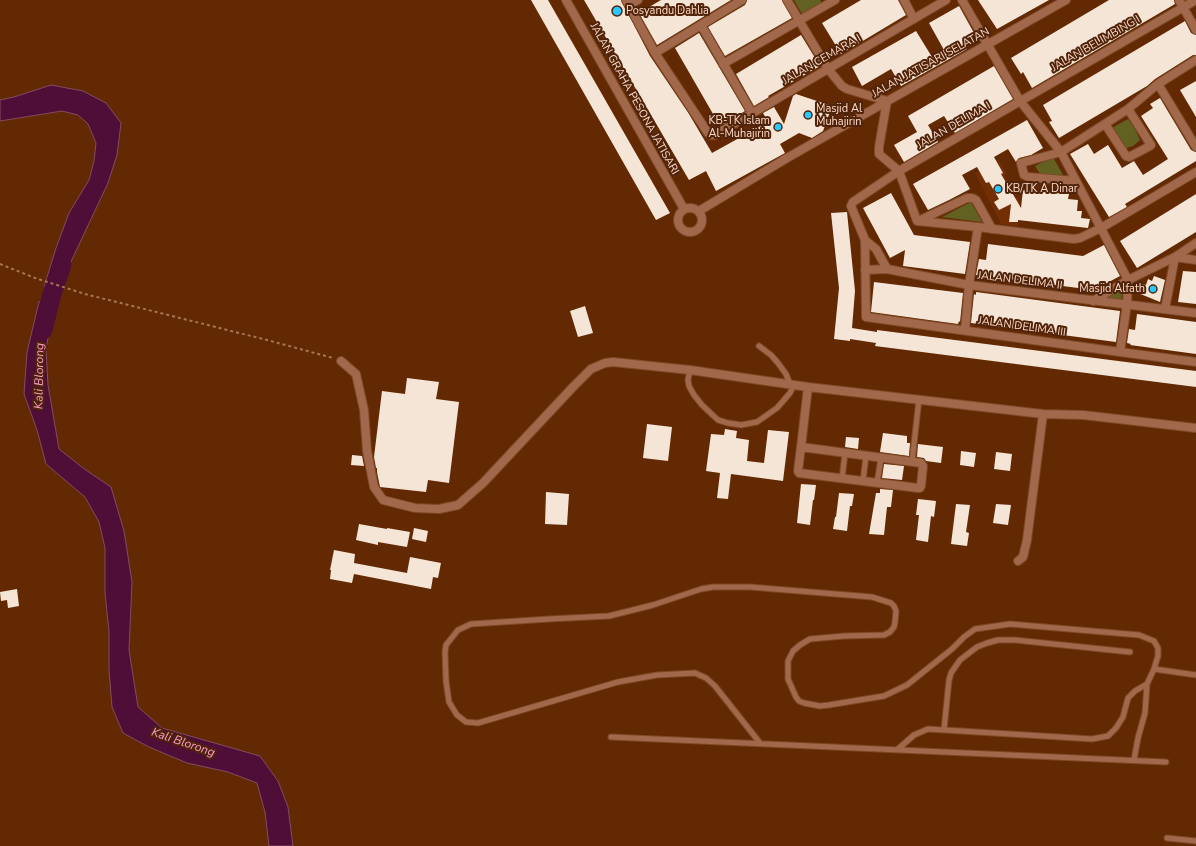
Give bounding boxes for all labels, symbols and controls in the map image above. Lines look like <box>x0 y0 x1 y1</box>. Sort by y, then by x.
place label: Posyandu Dahlia <box>626 4 709 18</box>
marker: Posyandu Dahlia <box>611 5 623 17</box>
street label: JALAN BELIMBING I <box>1049 13 1143 75</box>
street label: JALAN GRAHA PESONA JATISARI <box>587 21 681 177</box>
street label: JALAN JATISARI SELATAN <box>870 25 992 101</box>
street label: JALAN CEMARA I <box>780 32 864 88</box>
street label: JALAN DELIMA I <box>915 100 993 152</box>
place label: Masjid Al Muhajirin <box>816 102 862 128</box>
marker: Masjid Al Muhajirin <box>803 110 813 120</box>
place label: KB-TK Islam Al-Muhajirin <box>709 114 770 140</box>
marker: KB-TK Islam Al-Muhajirin <box>773 122 783 132</box>
place label: KB/TK A Dinar <box>1006 182 1078 196</box>
marker: KB/TK A Dinar <box>993 184 1003 194</box>
street label: JALAN DELIMA II <box>977 269 1063 293</box>
place label: Masjid Alfath <box>1079 282 1145 296</box>
marker: Masjid Alfath <box>1148 284 1158 294</box>
street label: JALAN DELIMA III <box>977 314 1067 340</box>
water label: Kali Blorong <box>32 343 48 409</box>
water label: Kali Blorong <box>149 725 217 761</box>

